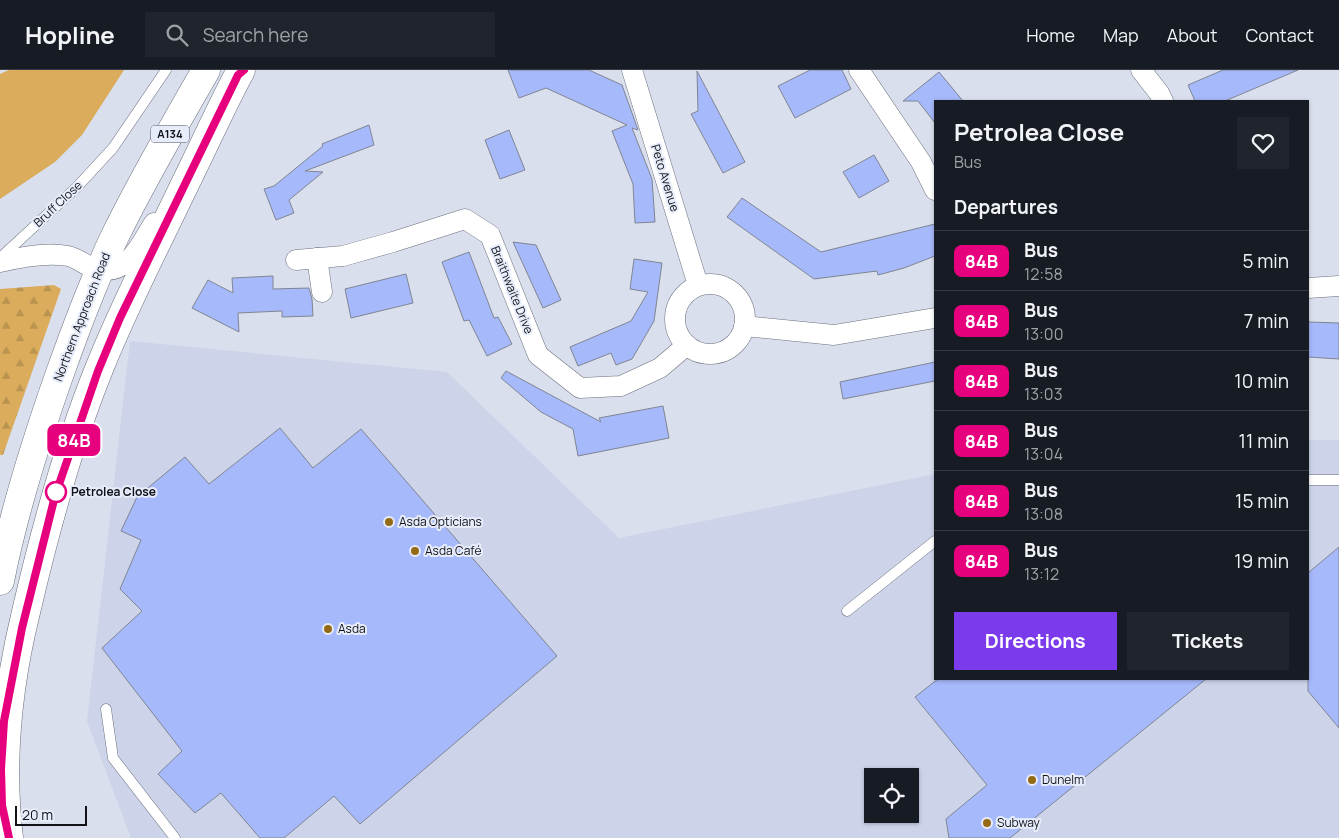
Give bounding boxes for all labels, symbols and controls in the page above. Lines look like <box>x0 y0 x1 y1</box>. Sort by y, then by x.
search box <box>145 12 495 57</box>
text: Hopline <box>25 18 115 51</box>
icon: search <box>163 21 191 49</box>
text: Search here <box>203 22 308 48</box>
text: Home <box>1026 23 1075 47</box>
text: Map <box>1103 23 1139 47</box>
text: About <box>1167 23 1217 47</box>
text: Contact <box>1245 23 1314 47</box>
text: Petrolea Close <box>954 115 1124 148</box>
button: heart <box>1237 117 1289 169</box>
road number: A134 <box>151 126 189 142</box>
street label: Peto Avenue <box>647 142 684 214</box>
text: Bus <box>954 151 982 173</box>
street label: Bruff Close <box>30 177 86 231</box>
text: Departures <box>954 194 1058 220</box>
text: Bus <box>1024 237 1058 263</box>
street label: Braithwaite Drive <box>487 243 538 336</box>
text: 5 min <box>1242 248 1289 274</box>
text: 84B <box>965 249 998 273</box>
street label: Northern Approach Road <box>49 250 114 384</box>
text: 12:58 <box>1024 263 1063 285</box>
text: Bus <box>1024 297 1058 323</box>
text: 7 min <box>1244 308 1289 334</box>
text: 84B <box>965 309 998 333</box>
text: 13:00 <box>1024 323 1063 345</box>
text: Bus <box>1024 357 1058 383</box>
text: 10 min <box>1234 368 1289 394</box>
text: 84B <box>965 369 998 393</box>
text: 13:03 <box>1024 383 1062 405</box>
text: Bus <box>1024 417 1058 443</box>
line badge: 84B <box>45 424 103 456</box>
text: 84B <box>57 428 91 452</box>
text: 11 min <box>1239 428 1289 454</box>
text: 84B <box>965 429 998 453</box>
text: 13:04 <box>1024 443 1063 465</box>
text: Bus <box>1024 477 1058 503</box>
marker: Petrolea Close <box>45 481 67 503</box>
place label: Petrolea Close <box>71 483 156 500</box>
text: 15 min <box>1235 488 1289 514</box>
text: 84B <box>965 489 998 513</box>
text: 13:08 <box>1024 503 1063 525</box>
place label: Asda Opticians <box>399 513 482 530</box>
marker: Asda Opticians <box>383 516 395 528</box>
text: Bus <box>1024 537 1058 563</box>
place label: Asda Café <box>425 542 482 559</box>
marker: Asda Café <box>409 545 421 557</box>
text: 19 min <box>1234 548 1289 574</box>
text: 84B <box>965 549 998 573</box>
text: 13:12 <box>1024 563 1059 585</box>
button: Directions <box>954 612 1117 670</box>
button: Tickets <box>1127 612 1289 670</box>
place label: Asda <box>338 620 366 637</box>
marker: Asda <box>322 623 334 635</box>
map controls <box>864 768 919 823</box>
button: locate <box>864 768 919 823</box>
place label: Dunelm <box>1042 771 1084 788</box>
marker: Dunelm <box>1026 774 1038 786</box>
scale bar <box>15 803 88 826</box>
text: 20 m <box>22 805 53 824</box>
place label: Subway <box>997 814 1041 831</box>
marker: Subway <box>981 817 993 829</box>

